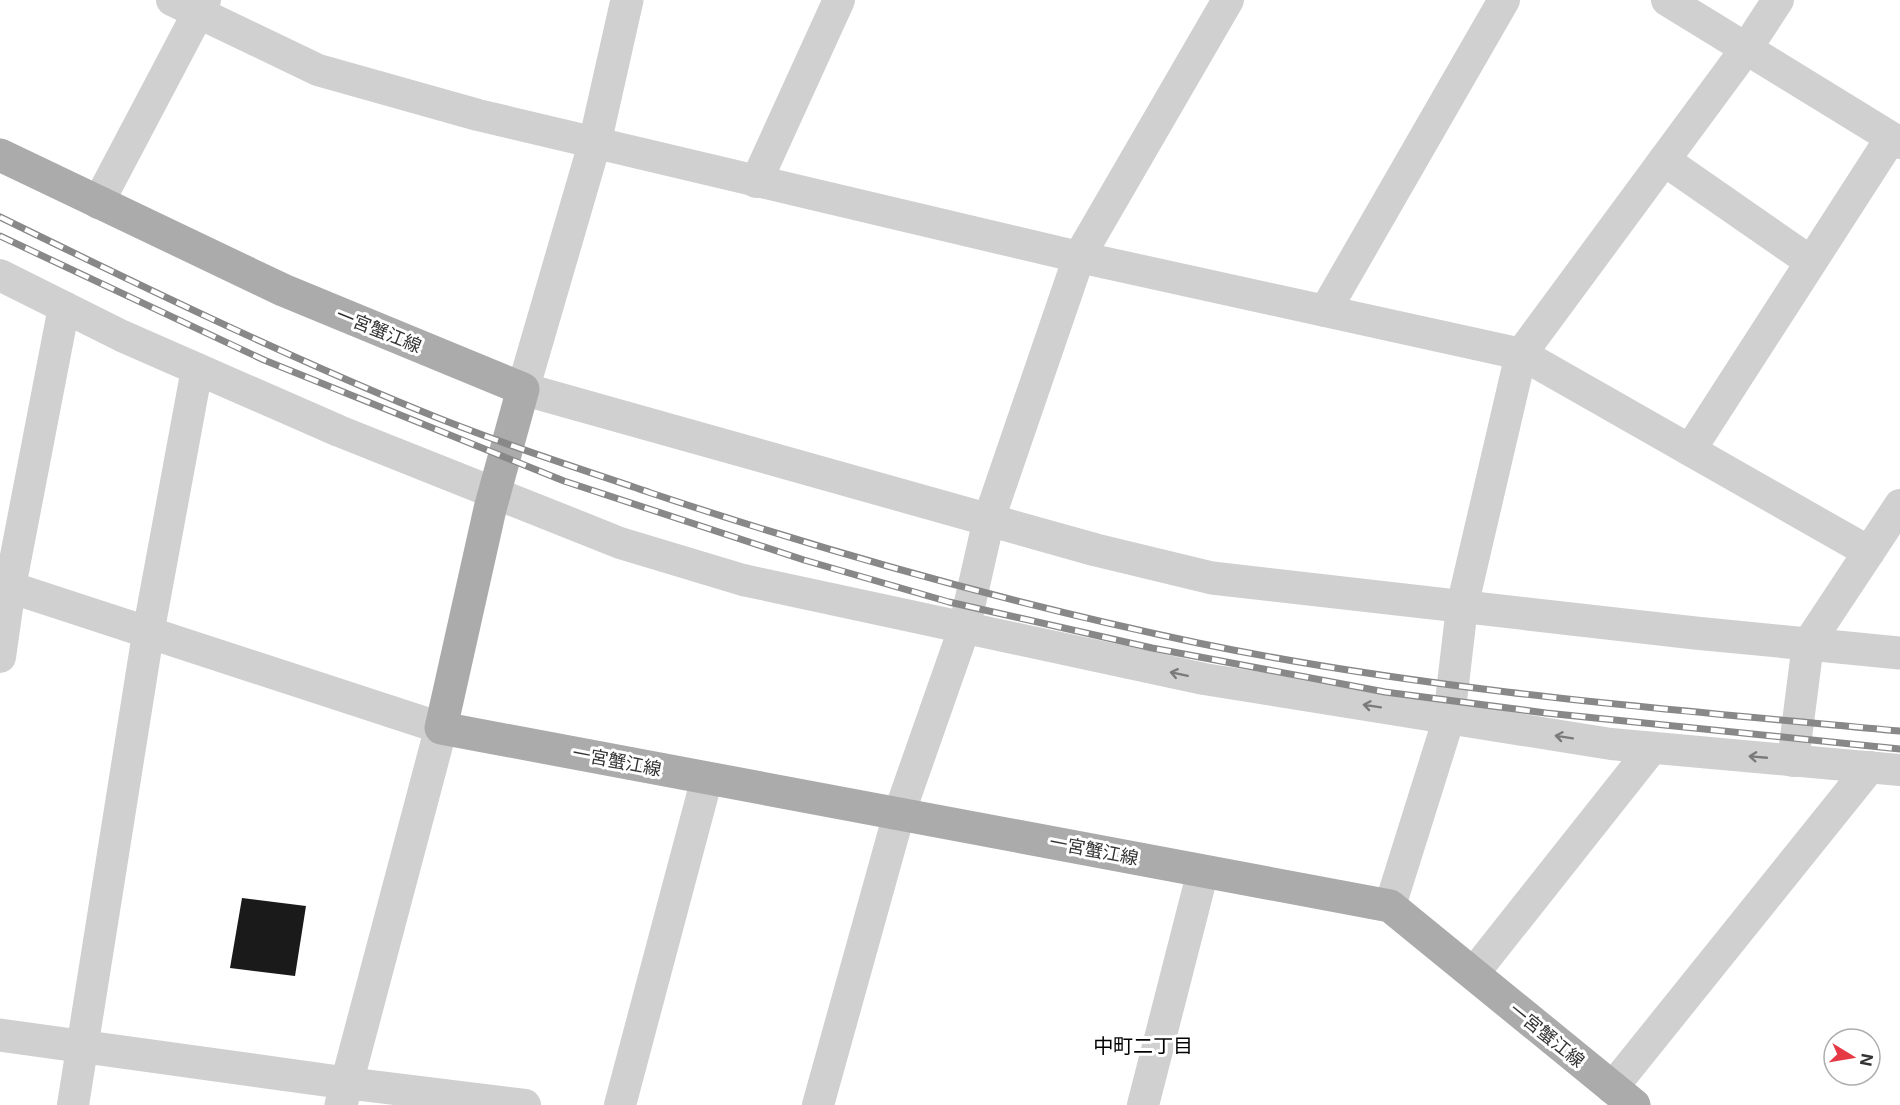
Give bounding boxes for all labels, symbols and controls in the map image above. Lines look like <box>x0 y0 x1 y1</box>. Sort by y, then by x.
street label: 一宮蟹江線 <box>333 303 425 357</box>
one-way arrow <box>1170 668 1190 679</box>
one-way arrow <box>1362 700 1382 711</box>
one-way arrow <box>1555 731 1575 742</box>
street label: 一宮蟹江線 <box>571 742 663 780</box>
one-way arrow <box>1749 751 1769 762</box>
street label: 一宮蟹江線 <box>1048 831 1140 869</box>
street label: 一宮蟹江線 <box>1505 999 1589 1071</box>
north arrow <box>1822 1027 1882 1087</box>
district label: 中町二丁目 <box>1093 1034 1193 1058</box>
text: N <box>1856 1052 1878 1068</box>

